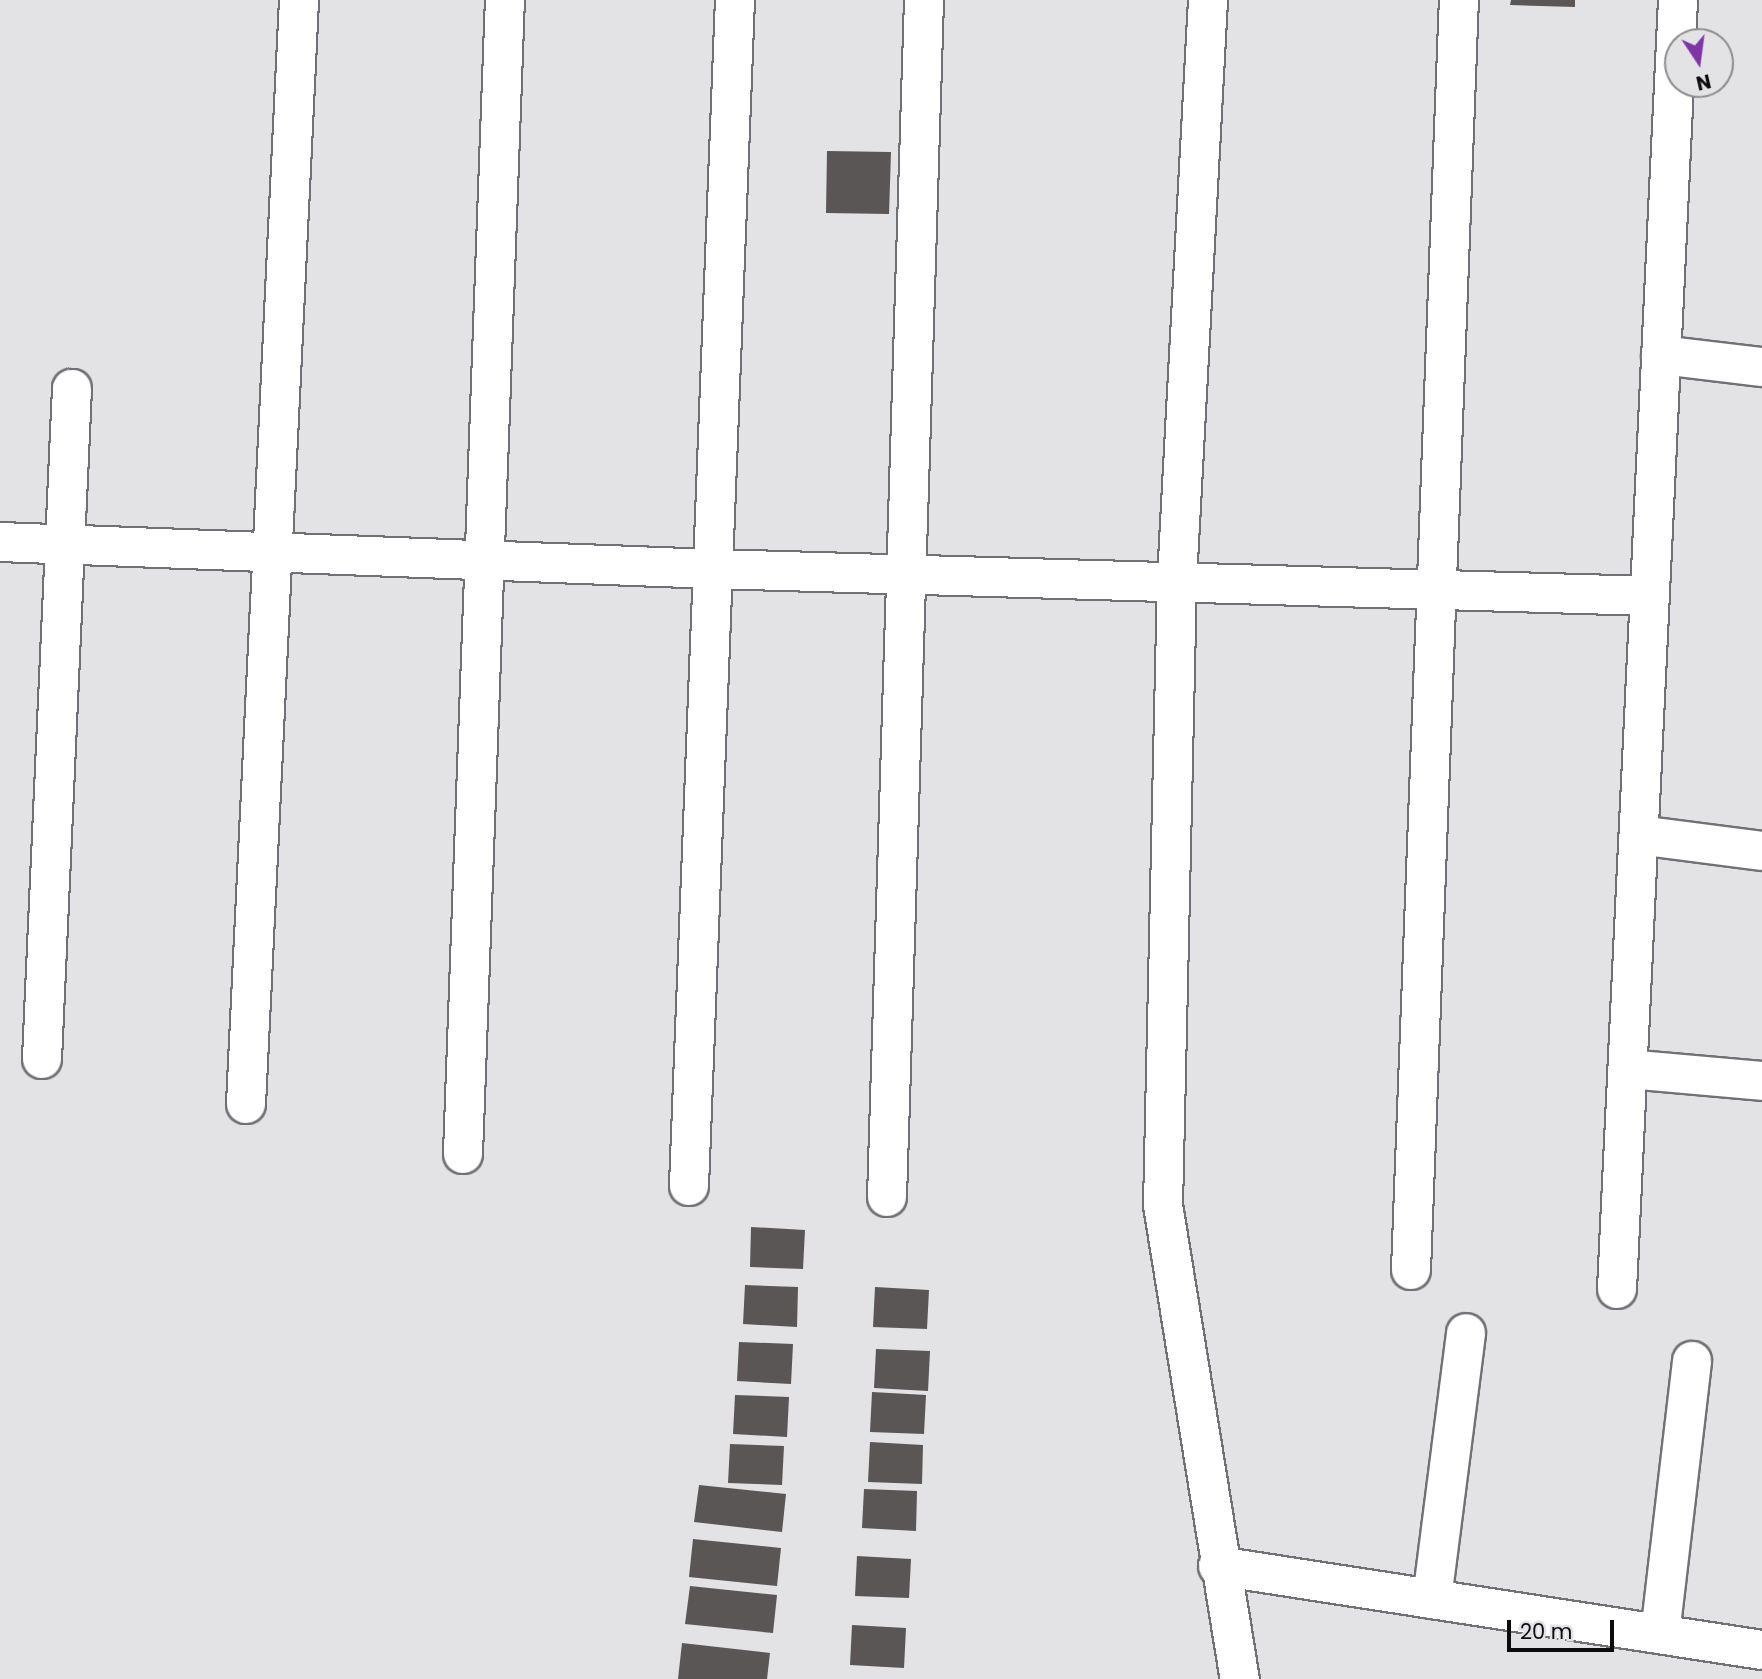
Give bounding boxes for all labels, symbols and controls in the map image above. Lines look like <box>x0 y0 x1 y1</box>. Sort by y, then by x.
north arrow <box>1664 28 1734 98</box>
text: N <box>1693 67 1713 97</box>
scale bar <box>1510 1606 1617 1650</box>
text: 20 m <box>1520 1617 1573 1646</box>

